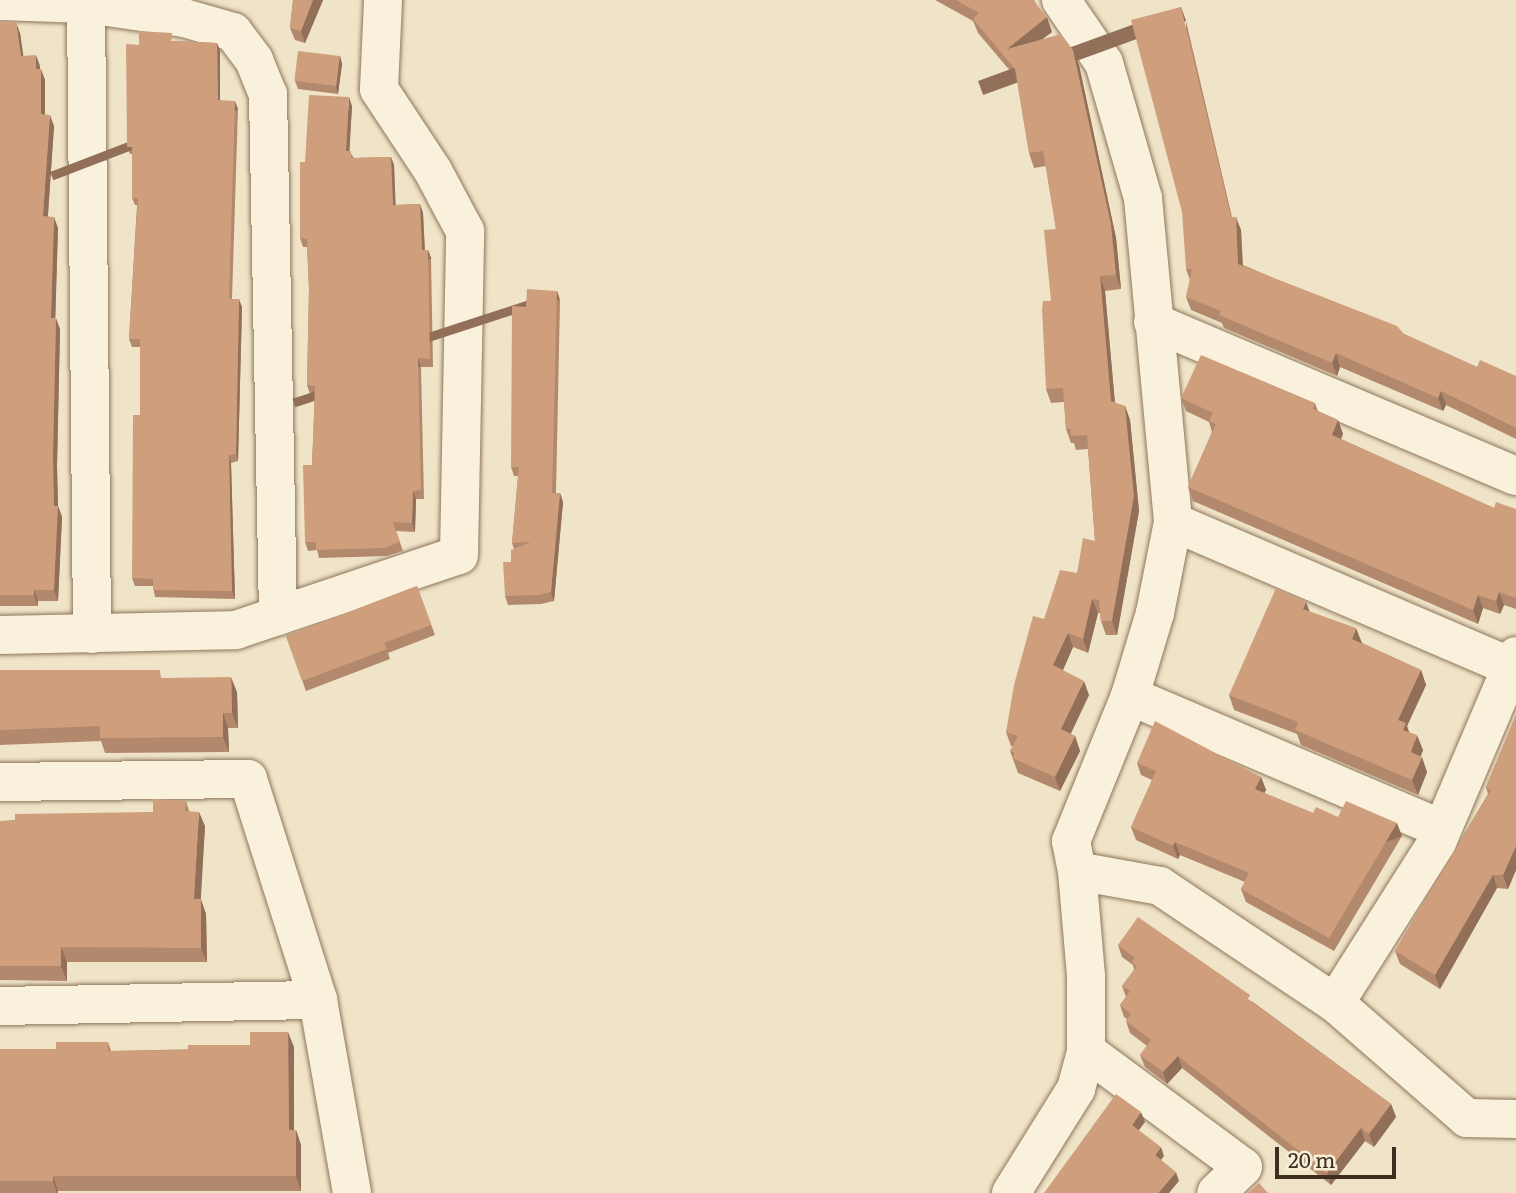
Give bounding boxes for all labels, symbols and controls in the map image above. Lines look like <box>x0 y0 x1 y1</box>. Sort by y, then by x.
scale bar <box>1278 1134 1399 1178</box>
text: 20 m <box>1288 1143 1335 1174</box>

